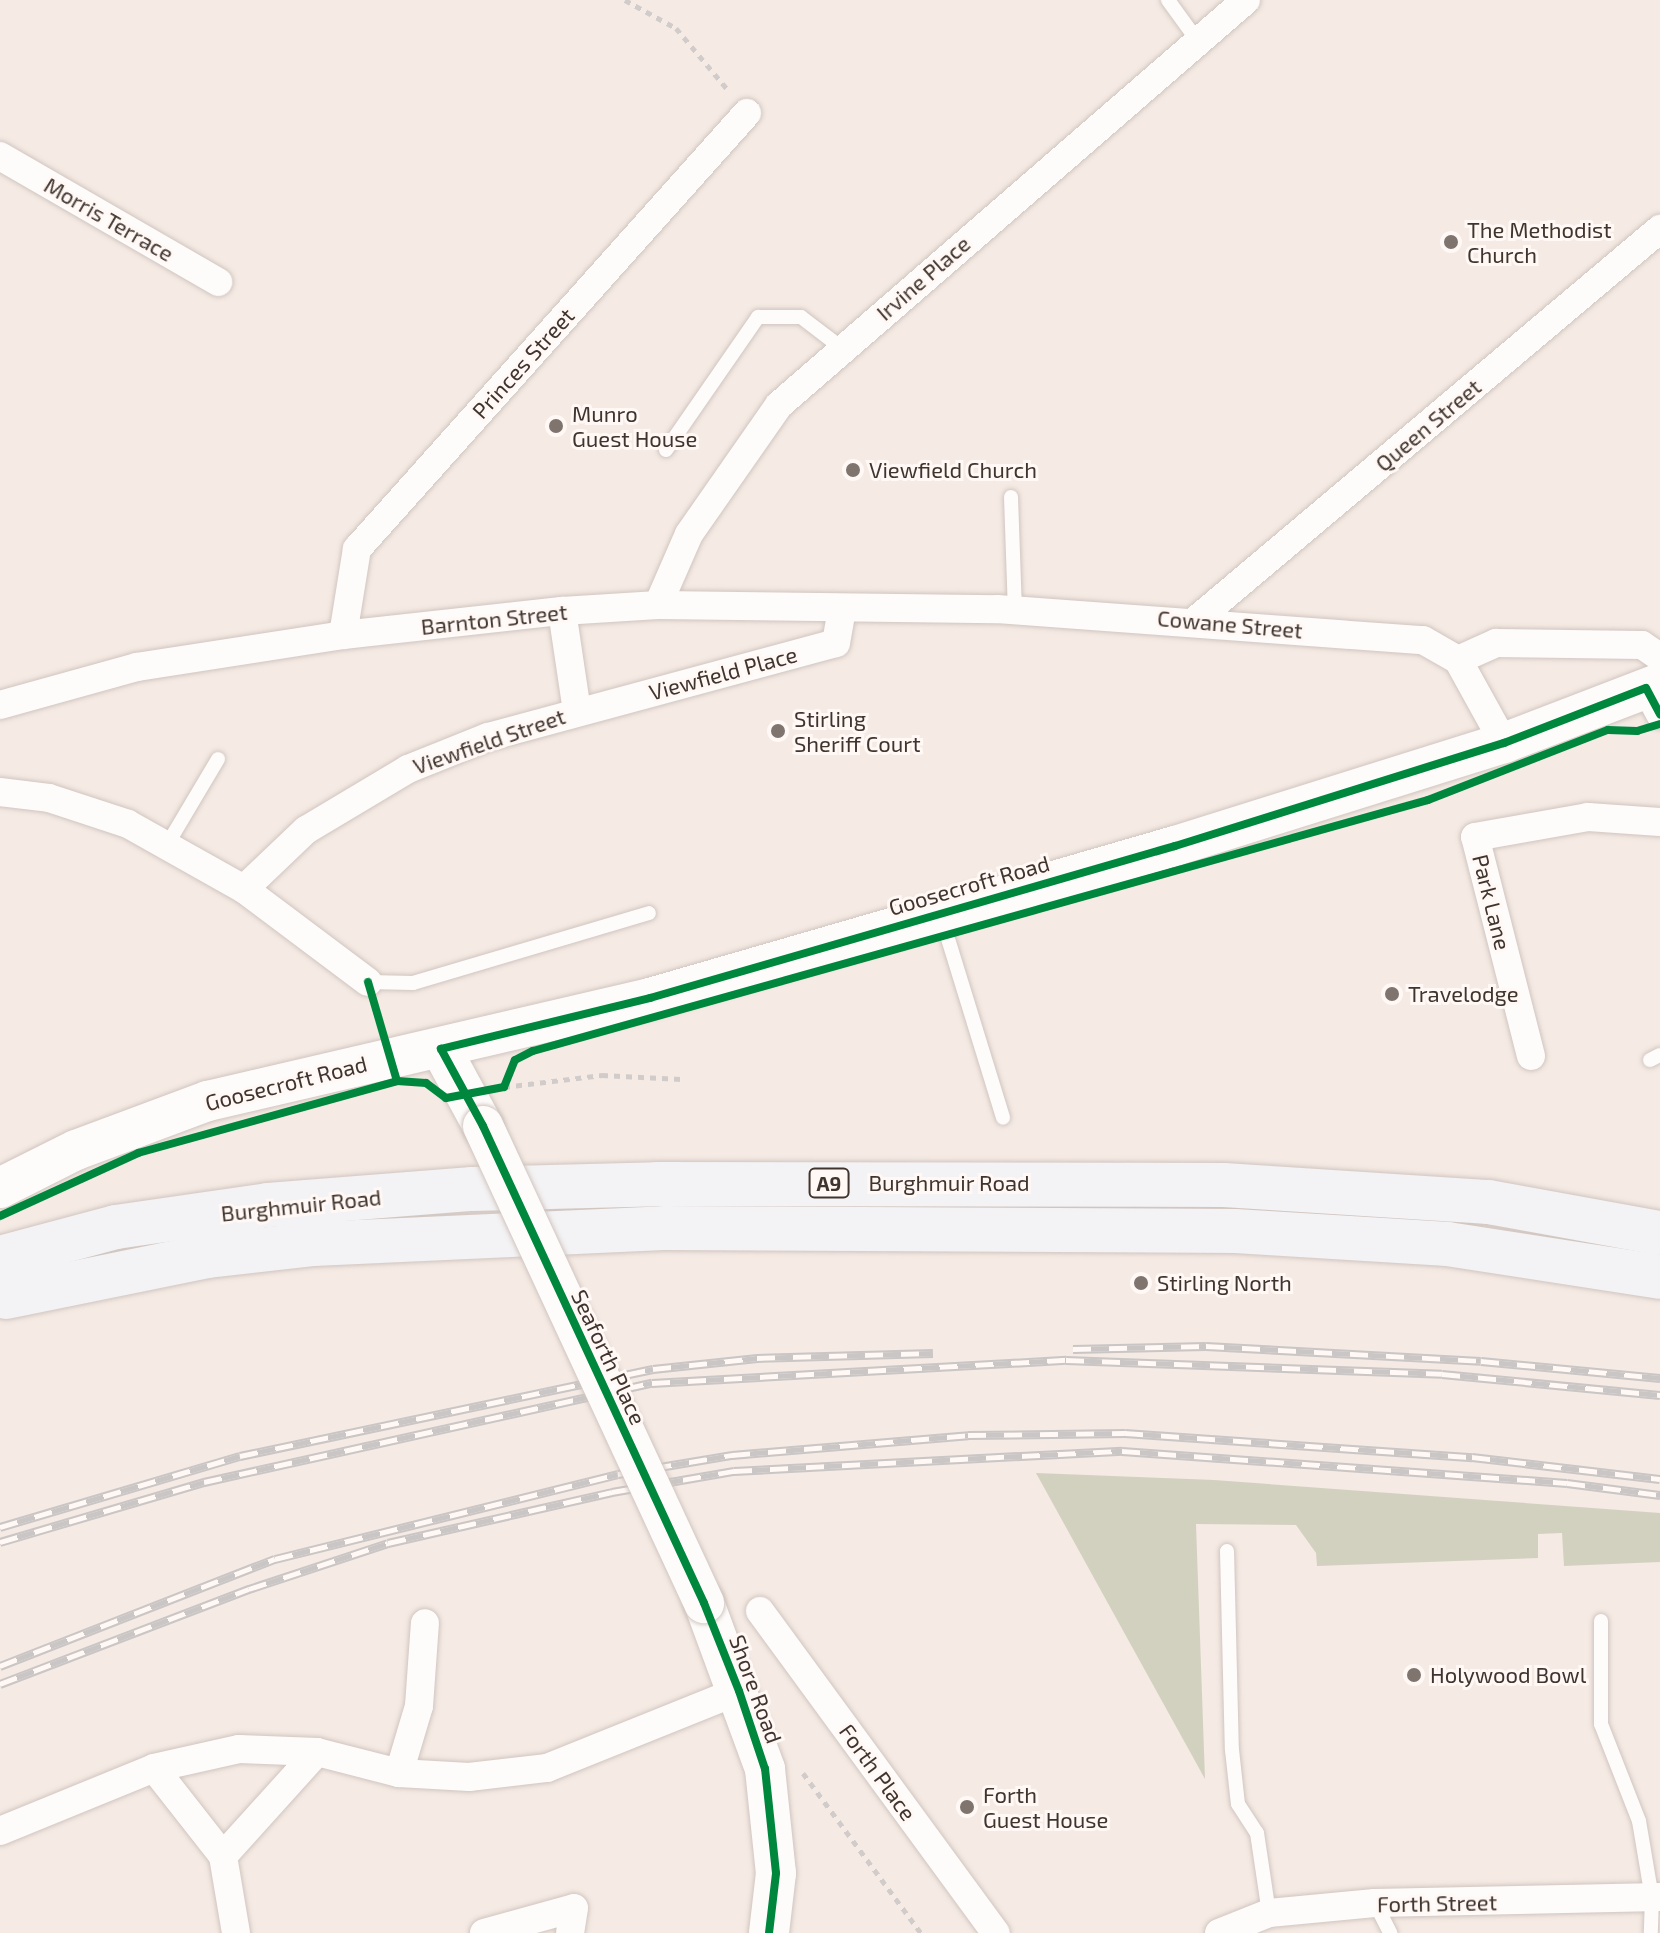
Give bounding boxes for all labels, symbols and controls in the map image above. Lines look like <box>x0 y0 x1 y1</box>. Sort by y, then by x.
street label: Morris Terrace <box>40 171 178 267</box>
place label: The Methodist Church <box>1467 216 1612 268</box>
street label: Irvine Place <box>871 230 975 326</box>
marker: The Methodist Church <box>1442 233 1460 251</box>
street label: Princes Street <box>466 302 580 424</box>
street label: Queen Street <box>1370 373 1486 477</box>
place label: Munro Guest House <box>572 400 697 452</box>
marker: Munro Guest House <box>547 417 565 435</box>
place label: Viewfield Church <box>869 457 1037 483</box>
marker: Viewfield Church <box>844 461 862 479</box>
street label: Barnton Street <box>420 598 568 640</box>
street label: Cowane Street <box>1156 604 1304 644</box>
street label: Viewfield Place <box>646 641 800 705</box>
street label: Viewfield Street <box>409 703 569 779</box>
place label: Stirling Sheriff Court <box>794 705 921 756</box>
marker: Stirling Sheriff Court <box>769 722 787 740</box>
street label: Goosecroft Road <box>886 849 1052 921</box>
street label: Park Lane <box>1467 851 1517 953</box>
place label: Travelodge <box>1408 981 1519 1007</box>
marker: Travelodge <box>1383 985 1401 1003</box>
street label: Goosecroft Road <box>202 1050 370 1116</box>
road number: A9 <box>807 1167 851 1199</box>
street label: Burghmuir Road <box>868 1170 1030 1196</box>
street label: Burghmuir Road <box>219 1183 383 1227</box>
place label: Stirling North <box>1157 1270 1292 1296</box>
marker: Stirling North <box>1132 1274 1150 1292</box>
street label: Seaforth Place <box>566 1285 652 1429</box>
street label: Shore Road <box>724 1631 788 1747</box>
place label: Holywood Bowl <box>1430 1662 1586 1688</box>
marker: Holywood Bowl <box>1405 1666 1423 1684</box>
street label: Forth Place <box>834 1719 922 1825</box>
place label: Forth Guest House <box>983 1781 1108 1832</box>
marker: Forth Guest House <box>958 1798 976 1816</box>
street label: Forth Street <box>1377 1889 1497 1917</box>

